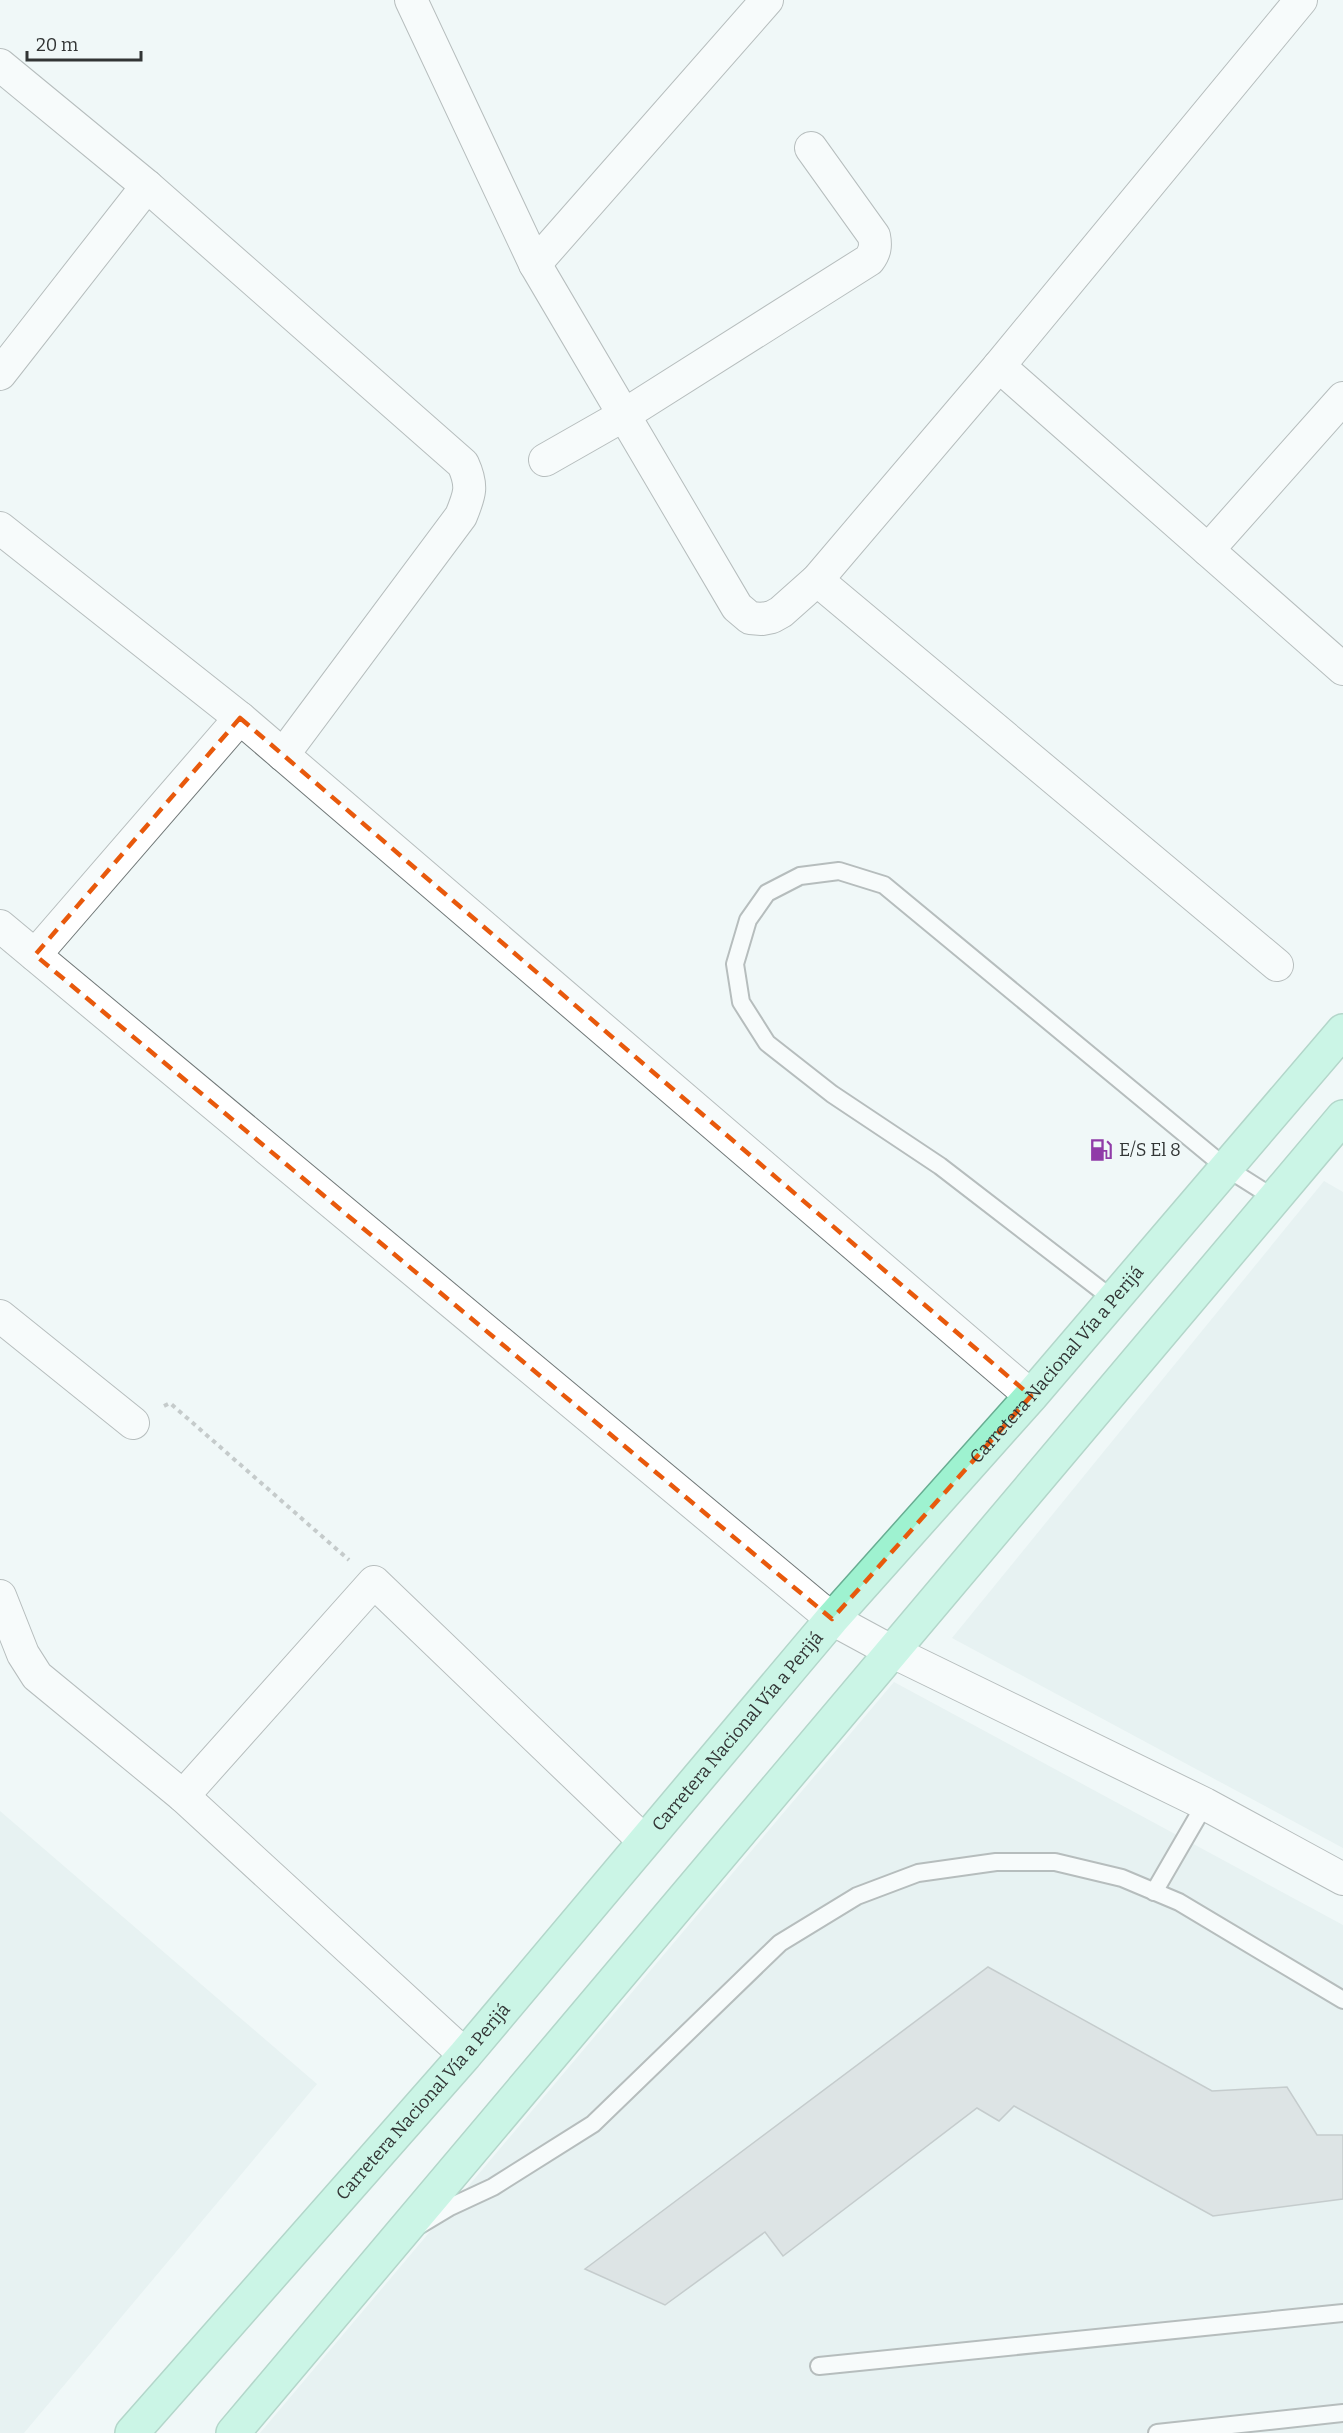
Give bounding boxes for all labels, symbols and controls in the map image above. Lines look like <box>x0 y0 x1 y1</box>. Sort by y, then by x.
scale bar <box>27 24 141 62</box>
text: 20 m <box>36 34 78 56</box>
fuel station icon: E/S El 8 <box>1088 1137 1114 1163</box>
place label: E/S El 8 <box>1119 1139 1181 1161</box>
street label: Carretera Nacional Vía a Perijá <box>965 1261 1148 1468</box>
street label: Carretera Nacional Vía a Perijá <box>647 1627 828 1835</box>
street label: Carretera Nacional Vía a Perijá <box>331 1999 515 2205</box>

